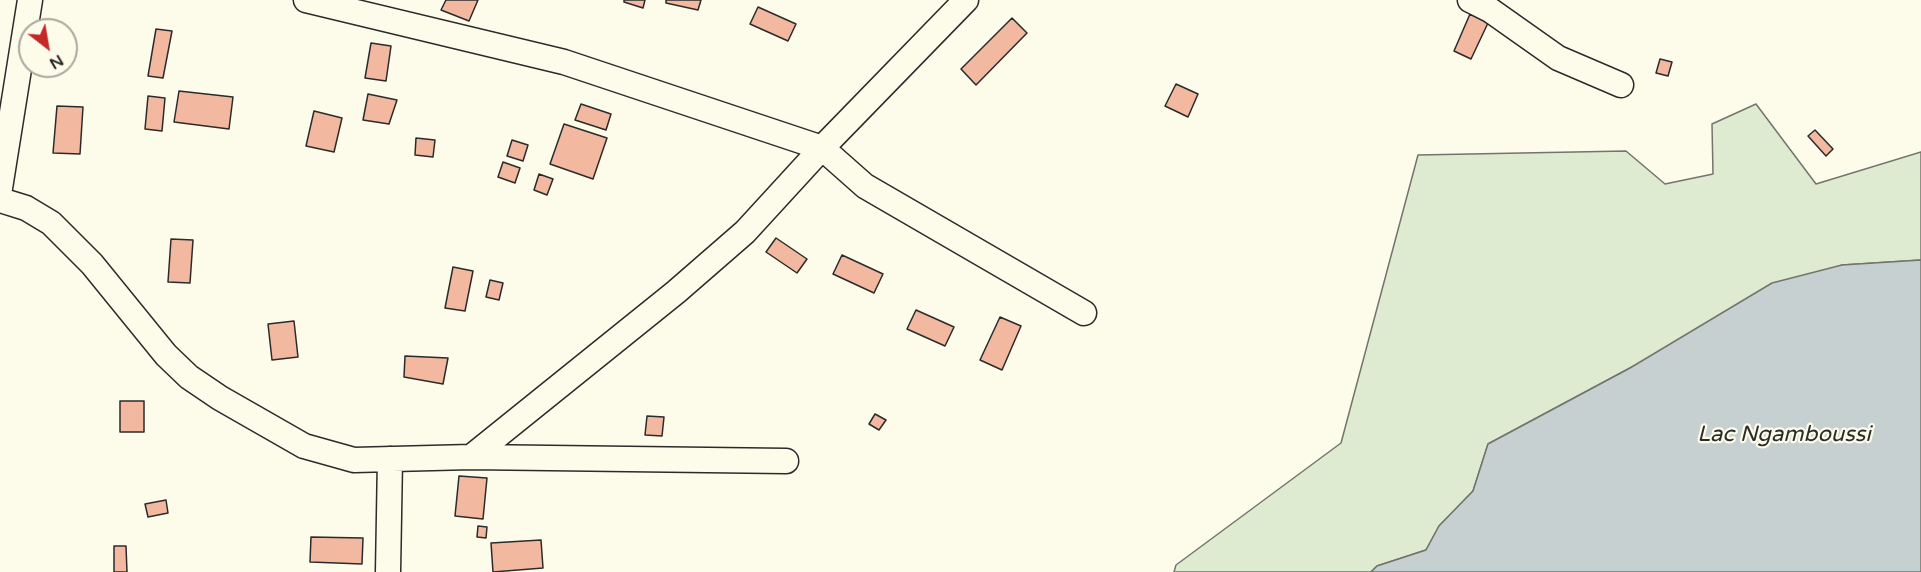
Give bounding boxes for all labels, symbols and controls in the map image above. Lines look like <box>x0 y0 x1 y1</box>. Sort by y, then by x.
north arrow <box>18 18 78 78</box>
text: N <box>46 50 67 74</box>
water label: Lac Ngamboussi <box>1697 422 1871 448</box>

